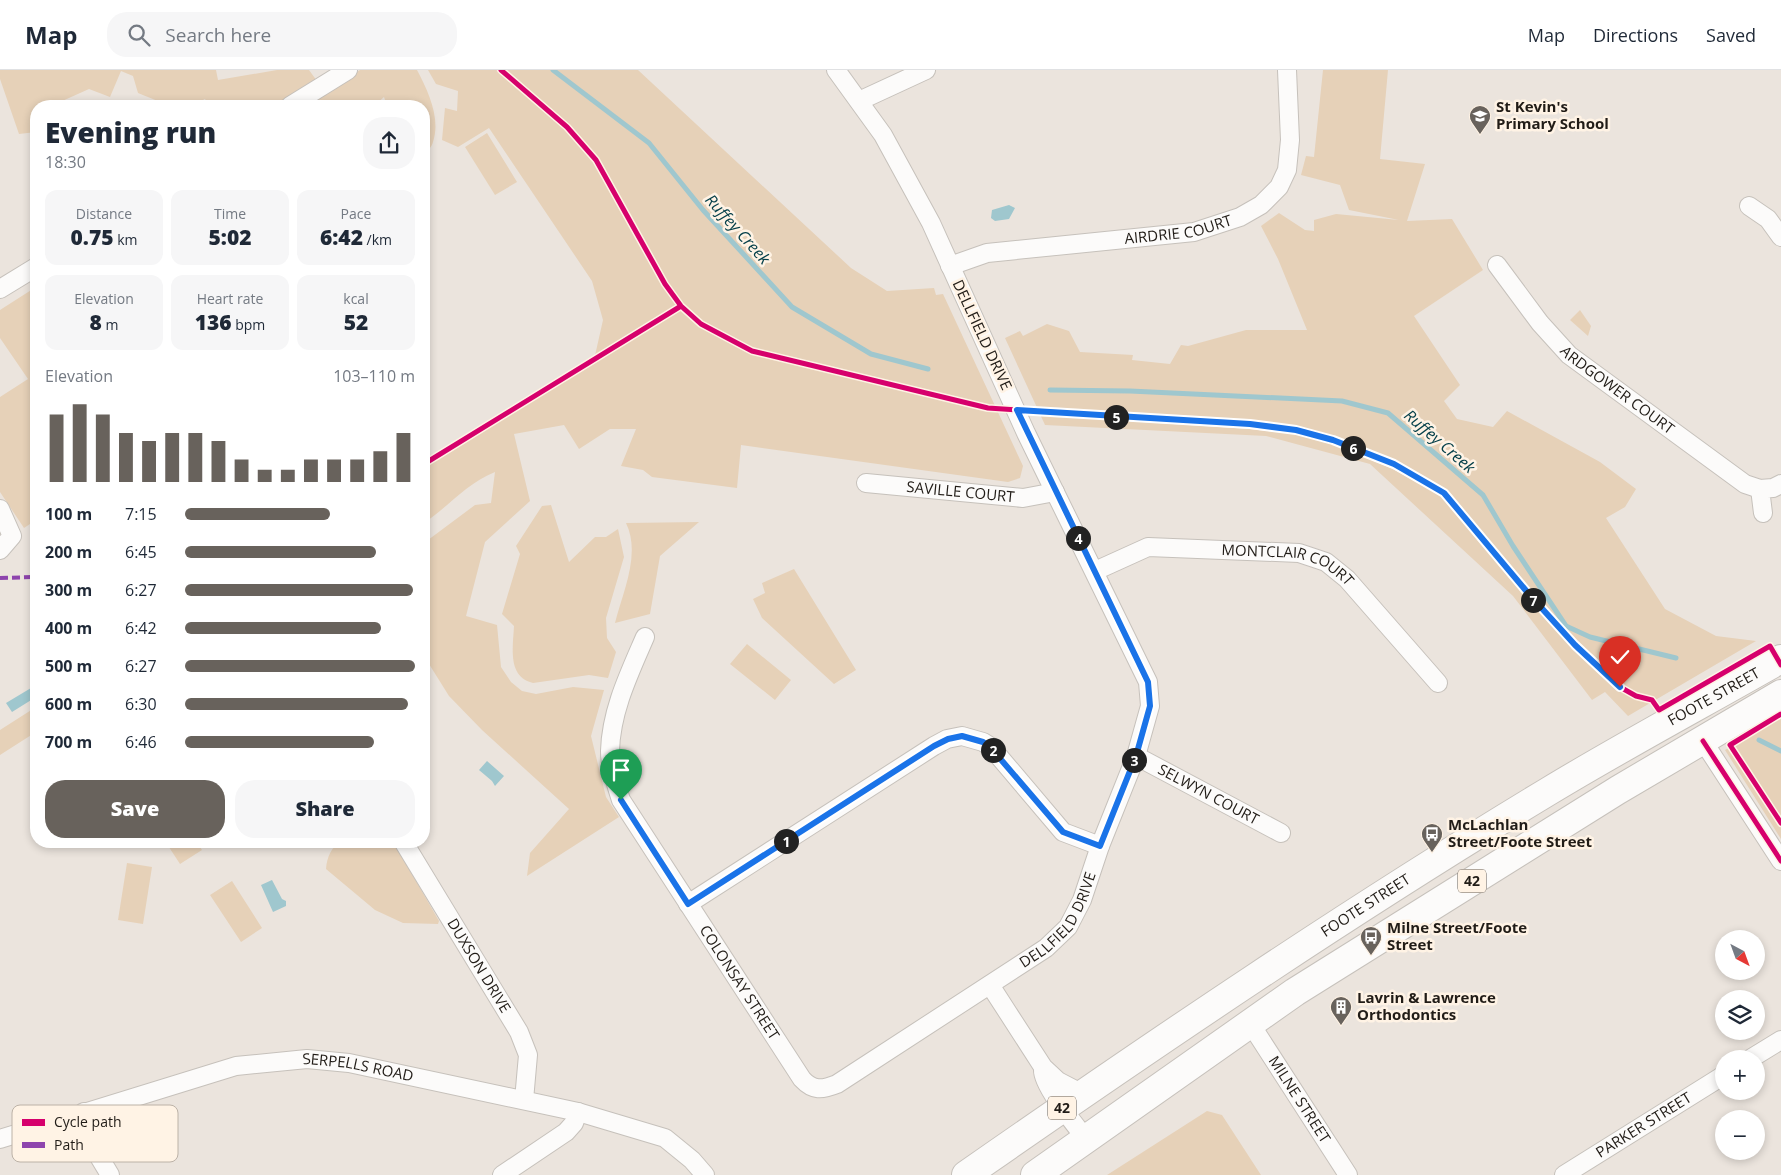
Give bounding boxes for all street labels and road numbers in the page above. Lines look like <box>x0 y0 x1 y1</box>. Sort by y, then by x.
street label: AIRDRIE COURT <box>1123 209 1235 248</box>
street label: DELLFIELD DRIVE <box>949 276 1017 393</box>
street label: ARDGOWER COURT <box>1556 341 1680 438</box>
street label: SAVILLE COURT <box>906 476 1016 506</box>
street label: MONTCLAIR COURT <box>1221 539 1359 590</box>
street label: FOOTE STREET <box>1664 662 1764 730</box>
street label: SELWYN COURT <box>1155 759 1263 829</box>
street label: FOOTE STREET <box>1317 868 1414 941</box>
street label: DELLFIELD DRIVE <box>1015 869 1100 972</box>
road number: 42 <box>1458 869 1486 892</box>
street label: DUXSON DRIVE <box>443 914 516 1016</box>
street label: COLONSAY STREET <box>696 921 785 1044</box>
street label: SERPELLS ROAD <box>301 1048 415 1086</box>
street label: MILNE STREET <box>1265 1052 1336 1147</box>
street label: PARKER STREET <box>1592 1087 1695 1162</box>
road number: 42 <box>1048 1096 1076 1120</box>

